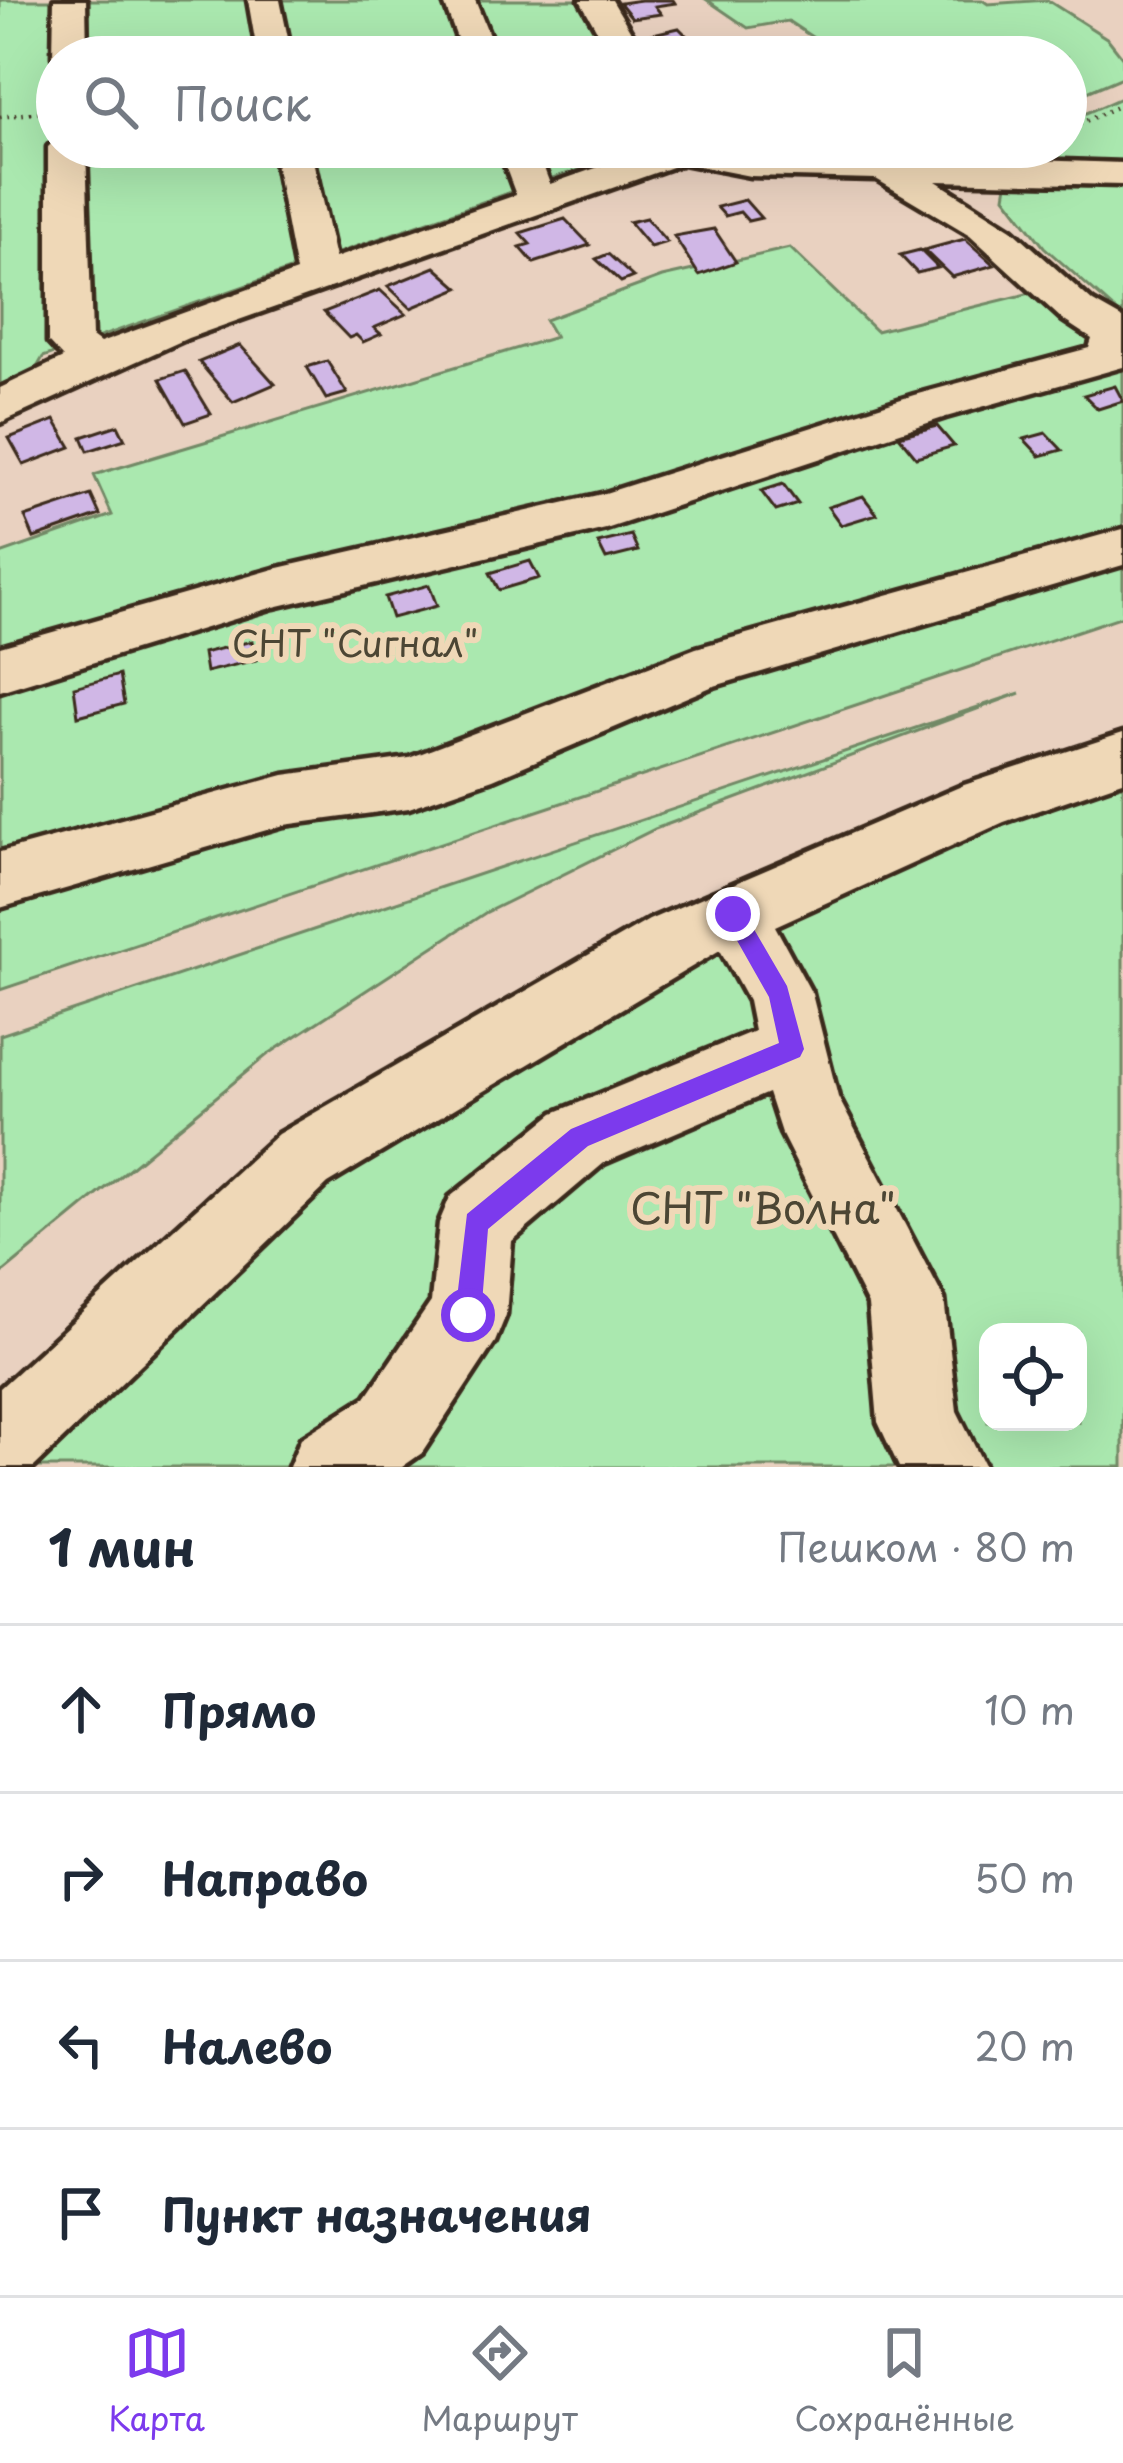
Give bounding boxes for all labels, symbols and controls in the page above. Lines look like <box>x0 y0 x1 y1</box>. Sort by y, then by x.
search box <box>36 36 1087 168</box>
text: Поиск <box>174 68 311 136</box>
icon: search <box>78 69 144 135</box>
park label: СНТ "Сигнал" <box>232 615 478 669</box>
route end <box>706 887 760 941</box>
park label: СНТ "Волна" <box>630 1175 896 1238</box>
route start <box>441 1288 495 1342</box>
map controls <box>979 1323 1087 1431</box>
button: locate <box>979 1323 1087 1431</box>
text: 1 мин <box>48 1507 196 1584</box>
text: Пешком · 80 m <box>778 1516 1075 1575</box>
text: Прямо <box>162 1675 316 1743</box>
icon: ahead <box>48 1676 114 1742</box>
text: 10 m <box>984 1679 1075 1738</box>
text: Направо <box>162 1843 368 1911</box>
icon: right <box>48 1844 114 1910</box>
text: 50 m <box>974 1847 1075 1906</box>
text: Налево <box>162 2011 332 2079</box>
icon: left <box>48 2012 114 2078</box>
text: 20 m <box>974 2015 1075 2074</box>
text: Пункт назначения <box>162 2179 592 2247</box>
icon: arrive <box>48 2180 114 2246</box>
tab: Карта <box>108 2320 205 2442</box>
tab: Маршрут <box>422 2320 578 2442</box>
tab: Сохранённые <box>794 2320 1015 2442</box>

